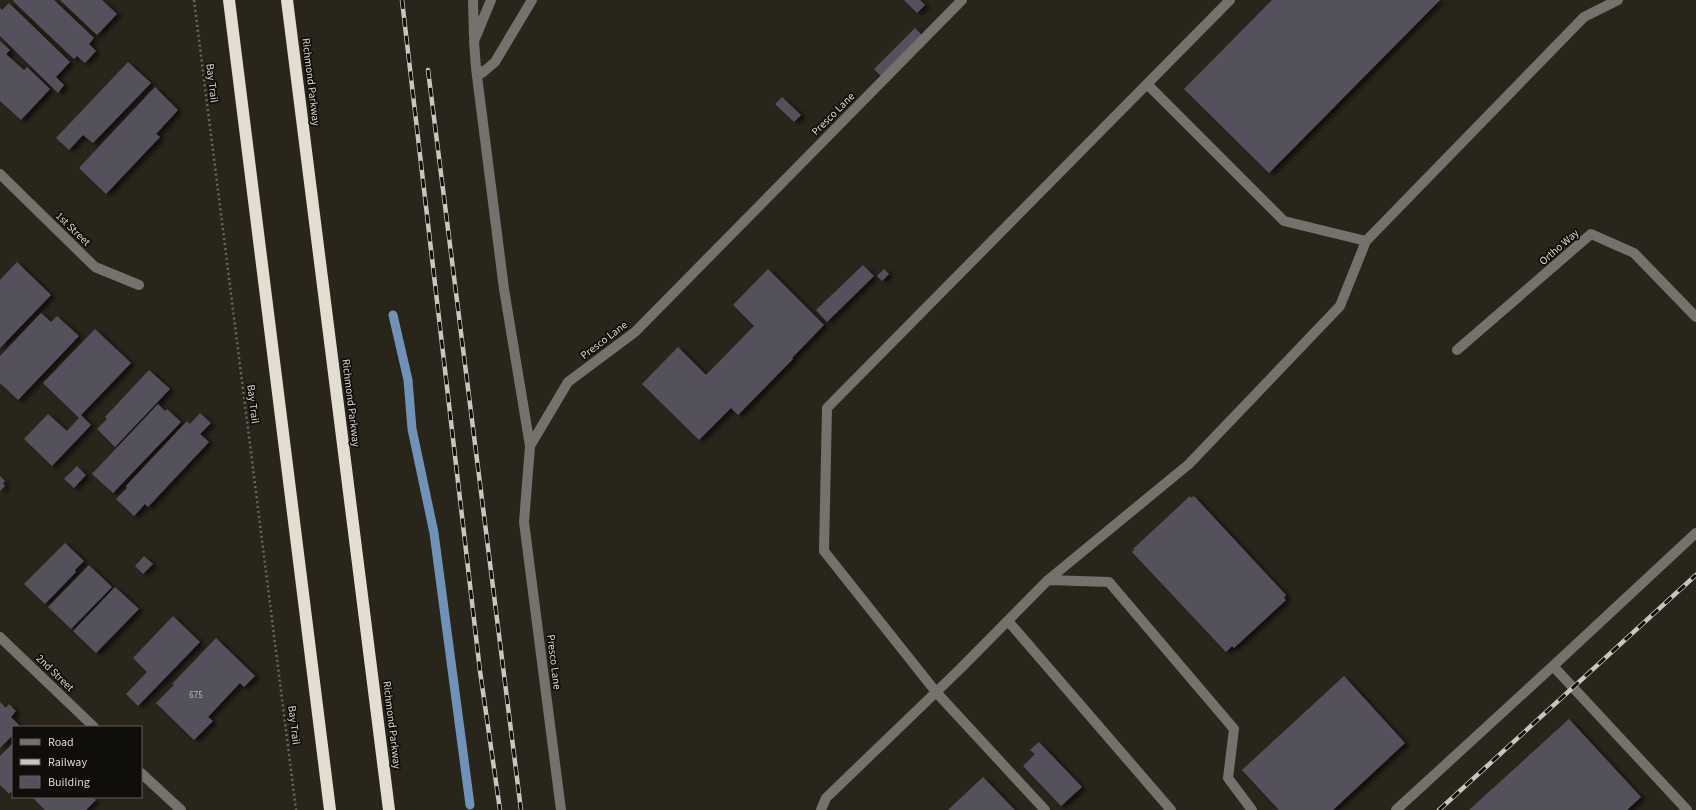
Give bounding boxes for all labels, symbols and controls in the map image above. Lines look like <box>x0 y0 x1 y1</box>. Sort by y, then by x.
street label: Richmond Parkway <box>298 37 324 127</box>
street label: Bay Trail <box>202 63 222 104</box>
street label: Presco Lane <box>808 89 858 139</box>
street label: 1st Street <box>52 209 94 250</box>
street label: Ortho Way <box>1536 226 1582 268</box>
street label: Presco Lane <box>577 317 631 363</box>
street label: Richmond Parkway <box>338 358 364 448</box>
street label: Bay Trail <box>243 384 263 425</box>
street label: Presco Lane <box>543 634 565 691</box>
street label: 2nd Street <box>33 651 77 695</box>
street label: Richmond Parkway <box>379 680 405 770</box>
house number: 675 <box>189 689 203 702</box>
street label: Bay Trail <box>284 705 304 746</box>
legend <box>12 726 142 798</box>
text: Road <box>48 734 74 751</box>
text: Railway <box>48 754 87 771</box>
text: Building <box>48 774 90 791</box>

